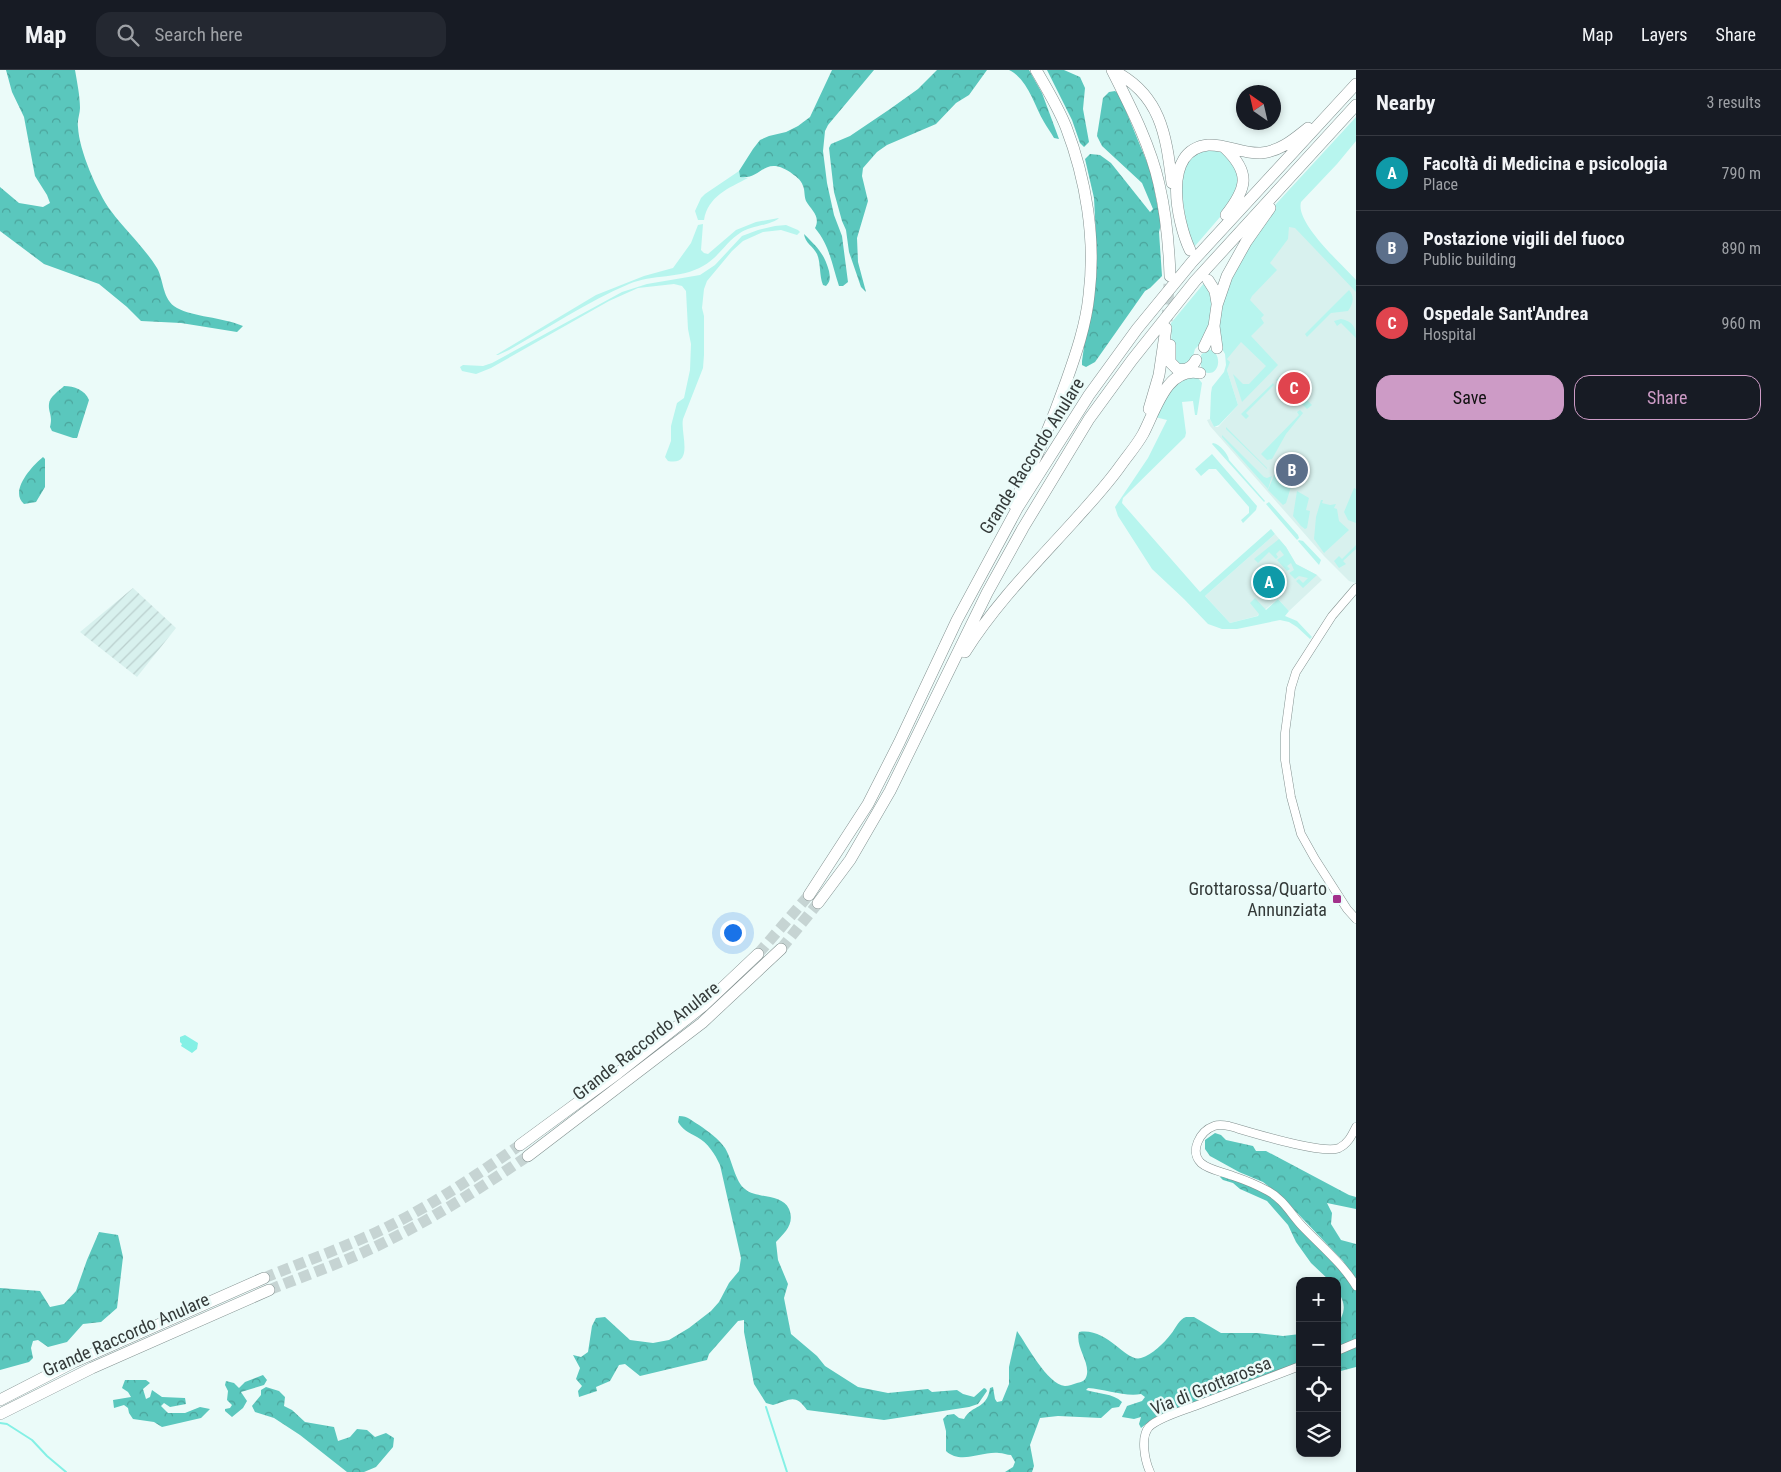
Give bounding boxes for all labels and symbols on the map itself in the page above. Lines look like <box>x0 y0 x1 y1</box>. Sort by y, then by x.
north arrow <box>1236 85 1281 130</box>
pin: C <box>1278 369 1310 407</box>
street label: Grande Raccordo Anulare <box>975 374 1088 538</box>
pin: B <box>1276 451 1308 489</box>
pin: A <box>1253 563 1285 601</box>
place label: Grottarossa/Quarto Annunziata <box>1188 878 1327 920</box>
marker: Grottarossa/Quarto Annunziata <box>1331 893 1343 905</box>
your location <box>720 920 746 946</box>
street label: Grande Raccordo Anulare <box>568 977 723 1104</box>
street label: Grande Raccordo Anulare <box>39 1288 212 1381</box>
street label: Via di Grottarossa <box>1148 1352 1274 1419</box>

